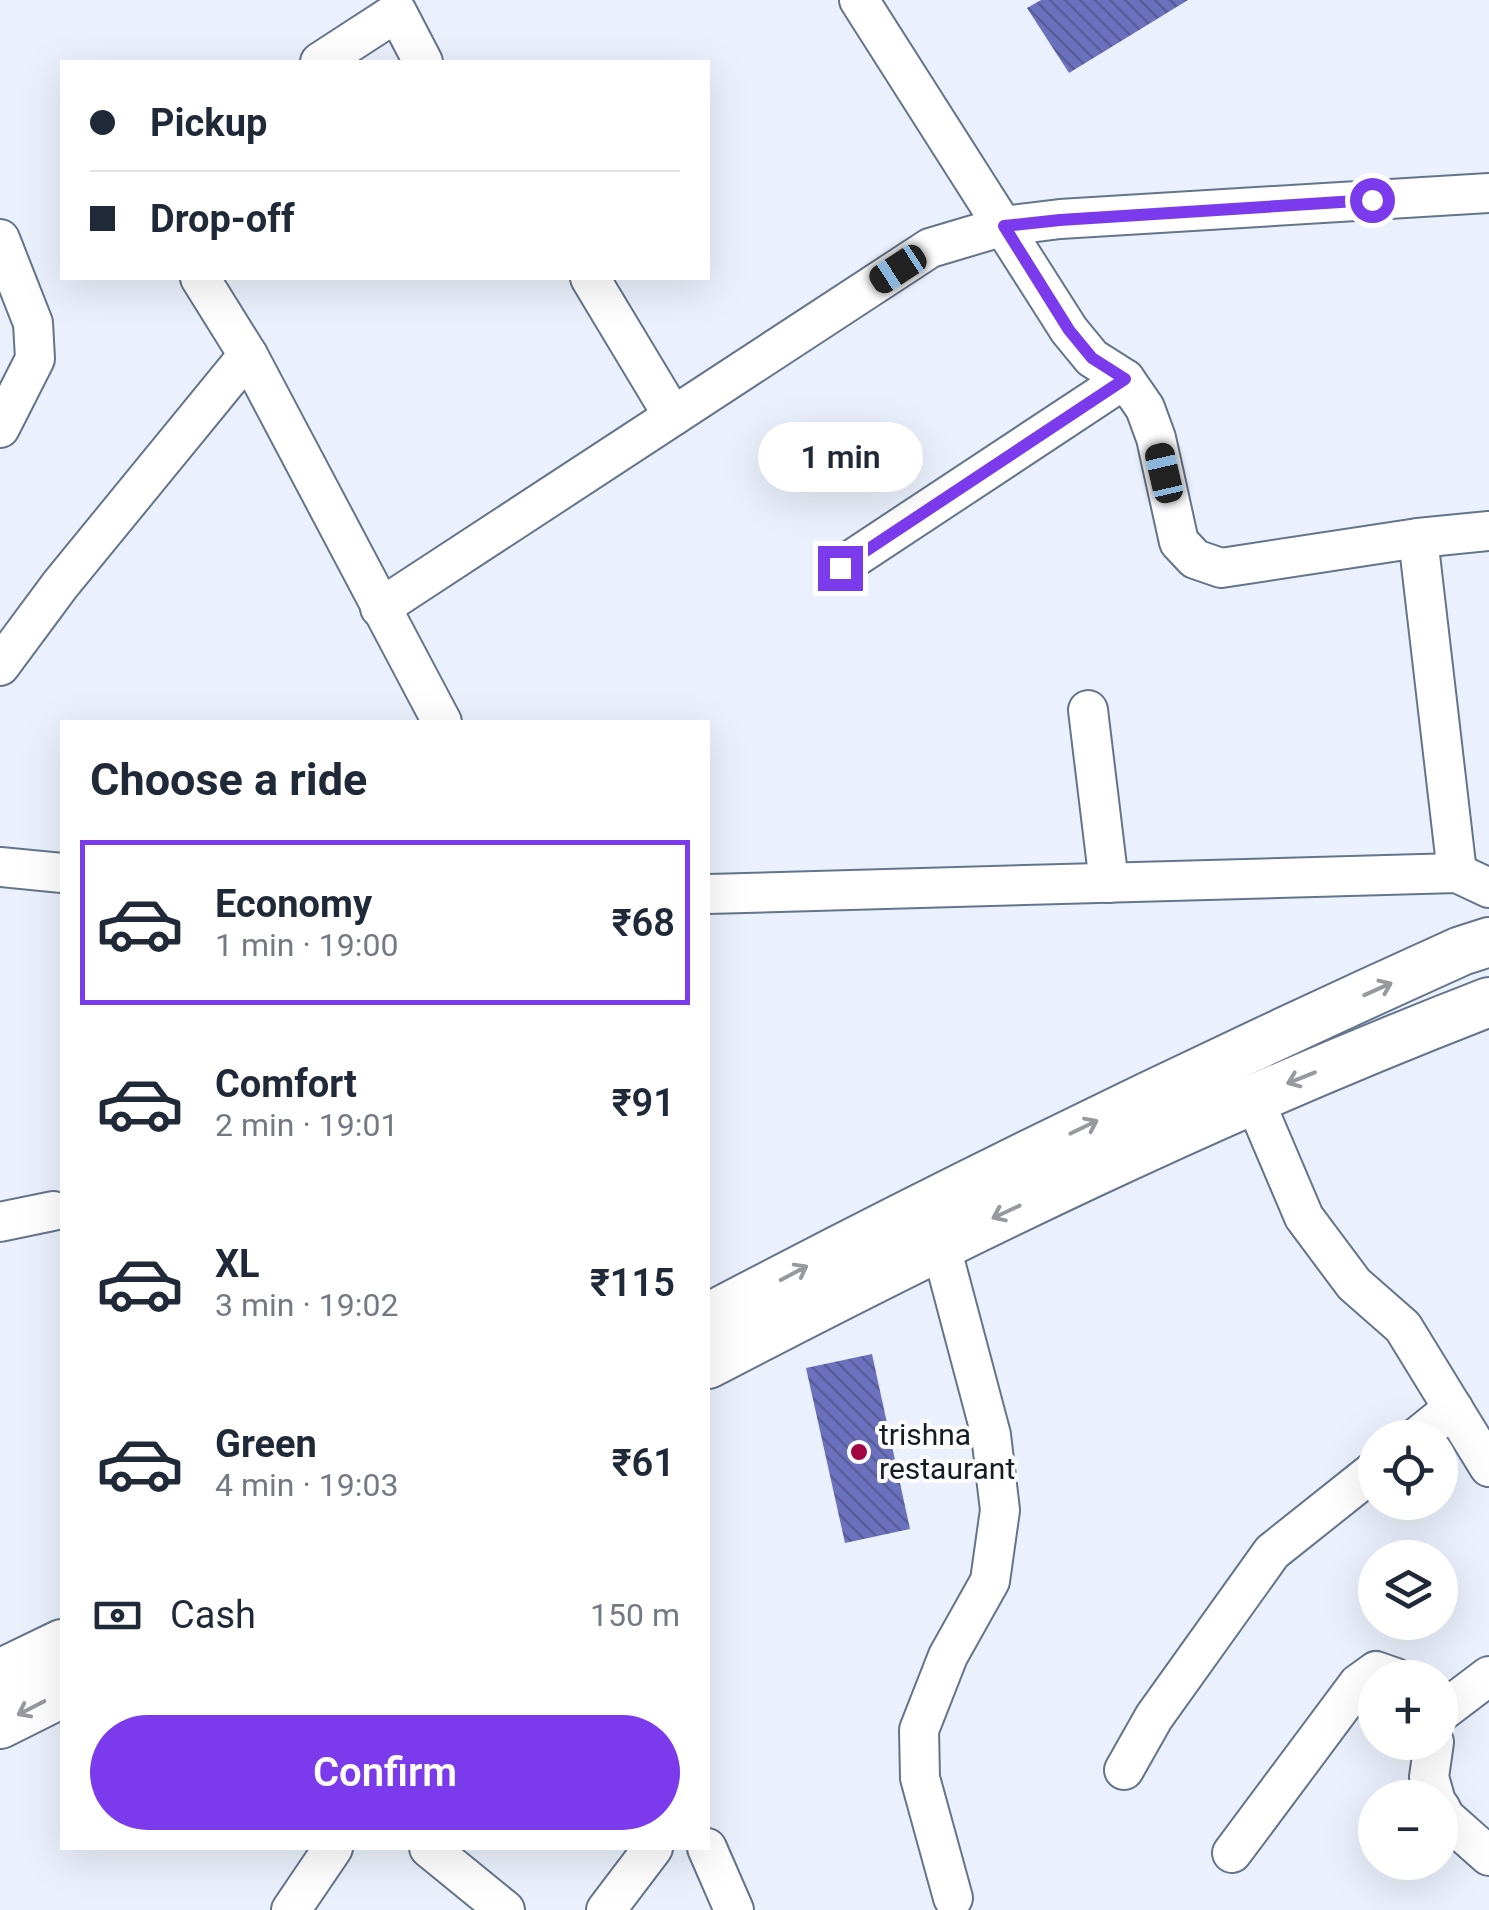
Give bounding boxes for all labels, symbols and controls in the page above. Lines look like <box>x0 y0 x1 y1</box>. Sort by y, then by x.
text: Pickup <box>150 101 267 145</box>
route start <box>1350 178 1395 223</box>
text: Drop-off <box>150 197 295 241</box>
car <box>865 240 931 298</box>
callout: 1 min <box>758 423 922 493</box>
text: 1 min <box>800 438 881 476</box>
car <box>1143 440 1185 506</box>
route end <box>818 546 863 591</box>
text: Choose a ride <box>90 753 367 806</box>
icon: car <box>95 878 185 968</box>
text: Economy <box>215 882 372 926</box>
text: ₹68 <box>612 901 675 945</box>
text: 1 min · 19:00 <box>215 926 398 964</box>
one-way arrow <box>1362 978 1392 997</box>
icon: car <box>95 1058 185 1148</box>
text: Comfort <box>215 1062 357 1106</box>
one-way arrow <box>1286 1070 1317 1088</box>
text: ₹91 <box>612 1081 675 1125</box>
text: 2 min · 19:01 <box>215 1106 398 1144</box>
one-way arrow <box>1068 1116 1098 1135</box>
one-way arrow <box>991 1204 1021 1223</box>
icon: car <box>95 1238 185 1328</box>
text: XL <box>215 1242 260 1286</box>
text: ₹115 <box>590 1261 675 1305</box>
one-way arrow <box>778 1263 808 1282</box>
text: 3 min · 19:02 <box>215 1286 398 1324</box>
place label: trishna restaurant <box>879 1417 1015 1486</box>
icon: car <box>95 1418 185 1508</box>
map controls <box>1358 1420 1458 1880</box>
button: locate <box>1358 1420 1458 1520</box>
text: Green <box>215 1422 317 1466</box>
text: ₹61 <box>612 1441 675 1485</box>
marker: trishna restaurant <box>848 1441 870 1463</box>
text: 4 min · 19:03 <box>215 1466 398 1504</box>
button: layers <box>1358 1540 1458 1640</box>
icon: cash <box>90 1588 145 1643</box>
text: Cash <box>170 1593 256 1637</box>
text: 150 m <box>590 1596 680 1634</box>
button: + <box>1358 1660 1458 1760</box>
one-way arrow <box>17 1699 47 1718</box>
button: Confirm <box>90 1715 680 1830</box>
button: − <box>1358 1780 1458 1880</box>

